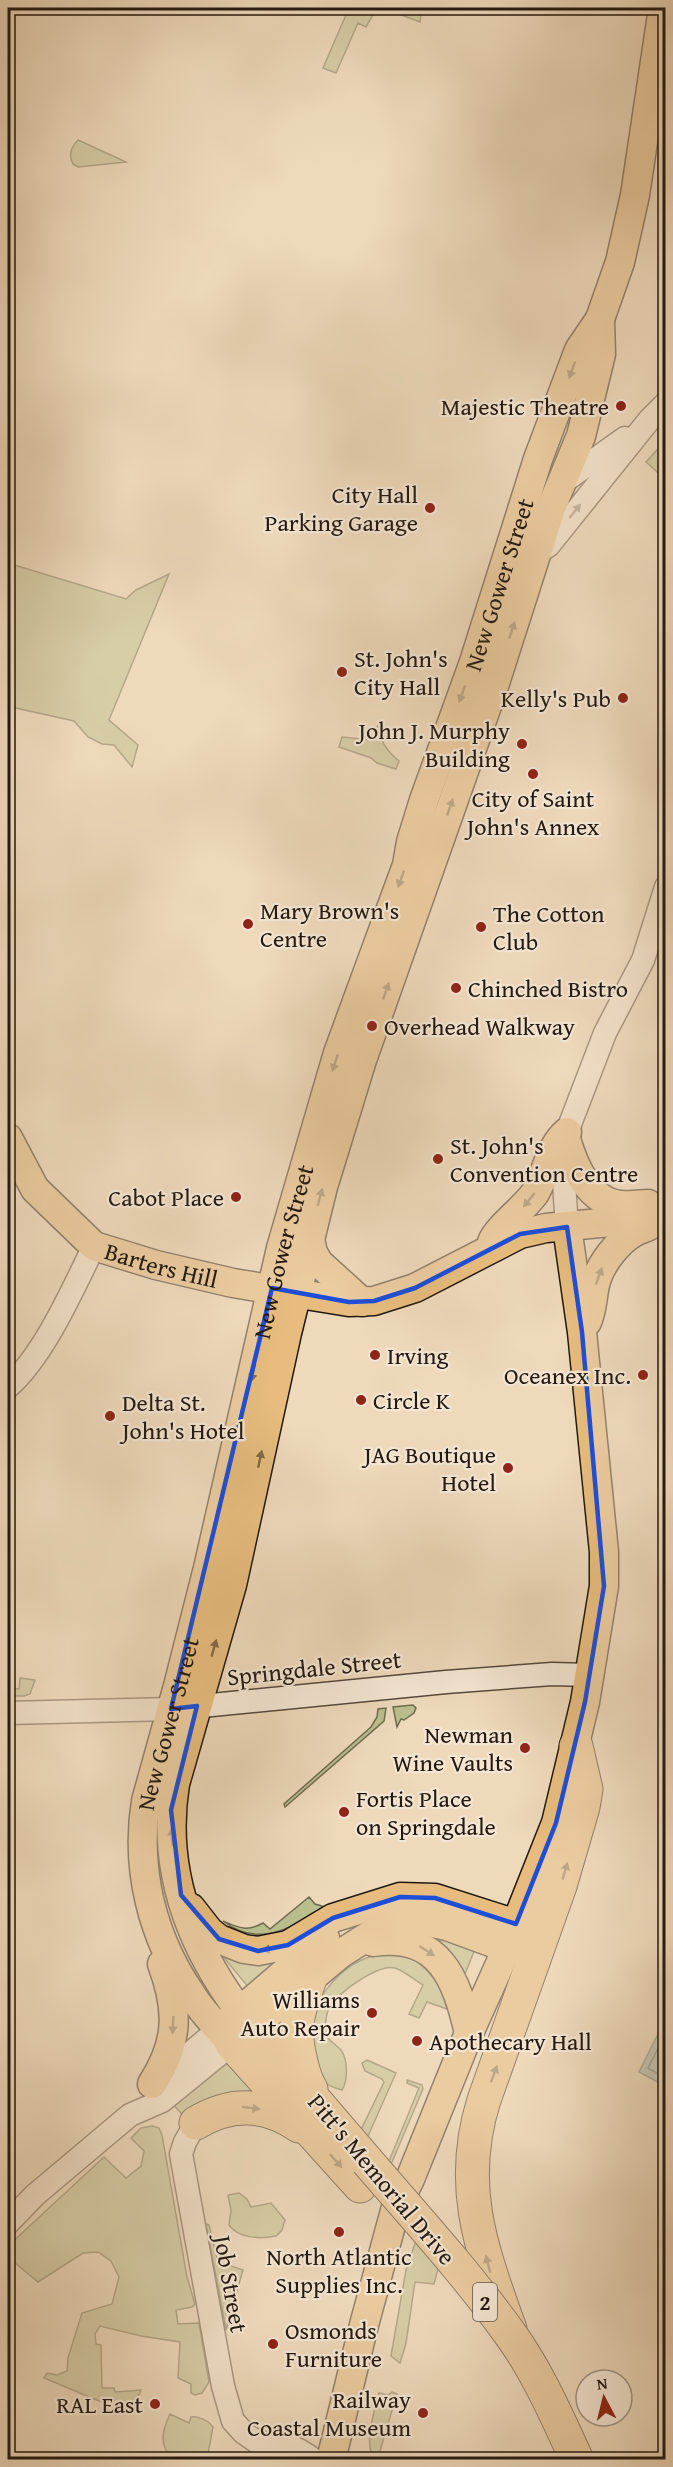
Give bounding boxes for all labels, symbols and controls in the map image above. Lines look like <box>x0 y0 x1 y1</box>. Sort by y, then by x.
one-way arrow <box>566 361 576 379</box>
place label: Majestic Theatre <box>441 389 609 424</box>
marker: Majestic Theatre <box>614 399 628 413</box>
place label: City Hall Parking Garage <box>265 477 418 540</box>
street label: New Gower Street <box>455 493 542 676</box>
marker: City Hall Parking Garage <box>423 501 437 515</box>
one-way arrow <box>568 503 581 519</box>
one-way arrow <box>507 621 517 639</box>
place label: St. John's City Hall <box>354 641 448 704</box>
marker: St. John's City Hall <box>335 665 349 679</box>
place label: Kelly's Pub <box>501 681 611 716</box>
one-way arrow <box>456 685 466 703</box>
marker: Kelly's Pub <box>616 691 630 705</box>
place label: John J. Murphy Building <box>355 713 510 776</box>
marker: John J. Murphy Building <box>515 737 529 751</box>
marker: City of Saint John's Annex <box>526 767 540 781</box>
place label: City of Saint John's Annex <box>464 781 600 844</box>
one-way arrow <box>445 798 455 816</box>
one-way arrow <box>396 870 406 888</box>
place label: Mary Brown's Centre <box>260 893 399 956</box>
place label: The Cotton Club <box>493 896 605 959</box>
marker: Mary Brown's Centre <box>241 917 255 931</box>
marker: The Cotton Club <box>474 920 488 934</box>
place label: Chinched Bistro <box>468 971 628 1006</box>
marker: Chinched Bistro <box>449 981 463 995</box>
one-way arrow <box>381 982 391 1000</box>
place label: Overhead Walkway <box>384 1009 575 1044</box>
marker: Overhead Walkway <box>365 1019 379 1033</box>
one-way arrow <box>330 1054 339 1072</box>
place label: St. John's Convention Centre <box>450 1128 638 1191</box>
marker: St. John's Convention Centre <box>431 1152 445 1166</box>
street label: New Gower Street <box>243 1160 322 1342</box>
place label: Cabot Place <box>108 1180 224 1215</box>
one-way arrow <box>316 1188 326 1206</box>
marker: Cabot Place <box>229 1190 243 1204</box>
one-way arrow <box>522 1192 535 1208</box>
street label: Barters Hill <box>101 1233 222 1296</box>
one-way arrow <box>594 1267 604 1285</box>
place label: Irving <box>387 1338 448 1373</box>
marker: Irving <box>368 1348 382 1362</box>
place label: Oceanex Inc. <box>504 1358 631 1393</box>
one-way arrow <box>248 1364 257 1383</box>
marker: Oceanex Inc. <box>636 1368 650 1382</box>
place label: Circle K <box>373 1383 451 1418</box>
place label: Delta St. John's Hotel <box>119 1385 245 1448</box>
marker: Circle K <box>354 1393 368 1407</box>
marker: Delta St. John's Hotel <box>103 1409 117 1423</box>
place label: JAG Boutique Hotel <box>361 1437 496 1500</box>
one-way arrow <box>256 1449 265 1468</box>
marker: JAG Boutique Hotel <box>501 1461 515 1475</box>
street label: New Gower Street <box>127 1632 208 1813</box>
one-way arrow <box>210 1639 219 1657</box>
street label: Springdale Street <box>225 1641 403 1695</box>
place label: Newman Wine Vaults <box>392 1717 514 1780</box>
marker: Newman Wine Vaults <box>518 1741 532 1755</box>
place label: Fortis Place on Springdale <box>356 1781 496 1844</box>
marker: Fortis Place on Springdale <box>337 1805 351 1819</box>
one-way arrow <box>167 1828 177 1847</box>
one-way arrow <box>561 1862 570 1880</box>
one-way arrow <box>262 1944 281 1953</box>
one-way arrow <box>418 1945 434 1957</box>
place label: Williams Auto Repair <box>240 1982 360 2045</box>
marker: Williams Auto Repair <box>365 2006 379 2020</box>
one-way arrow <box>168 2016 177 2035</box>
place label: Apothecary Hall <box>429 2024 592 2059</box>
marker: Apothecary Hall <box>410 2034 424 2048</box>
one-way arrow <box>489 2065 499 2083</box>
street label: Pitt's Memorial Drive <box>300 2086 464 2272</box>
one-way arrow <box>242 2103 261 2113</box>
one-way arrow <box>329 2153 343 2168</box>
marker: North Atlantic Supplies Inc. <box>332 2225 346 2239</box>
street label: Job Street <box>205 2230 257 2336</box>
place label: North Atlantic Supplies Inc. <box>266 2239 412 2302</box>
one-way arrow <box>483 2254 492 2272</box>
road number: 2 <box>473 2283 497 2321</box>
place label: Osmonds Furniture <box>285 2313 382 2376</box>
marker: Osmonds Furniture <box>266 2337 280 2351</box>
north arrow <box>574 2368 634 2428</box>
text: N <box>595 2371 609 2396</box>
place label: Railway Coastal Museum <box>247 2382 411 2445</box>
place label: RAL East <box>56 2387 144 2422</box>
marker: RAL East <box>148 2397 162 2411</box>
marker: Railway Coastal Museum <box>416 2406 430 2420</box>

